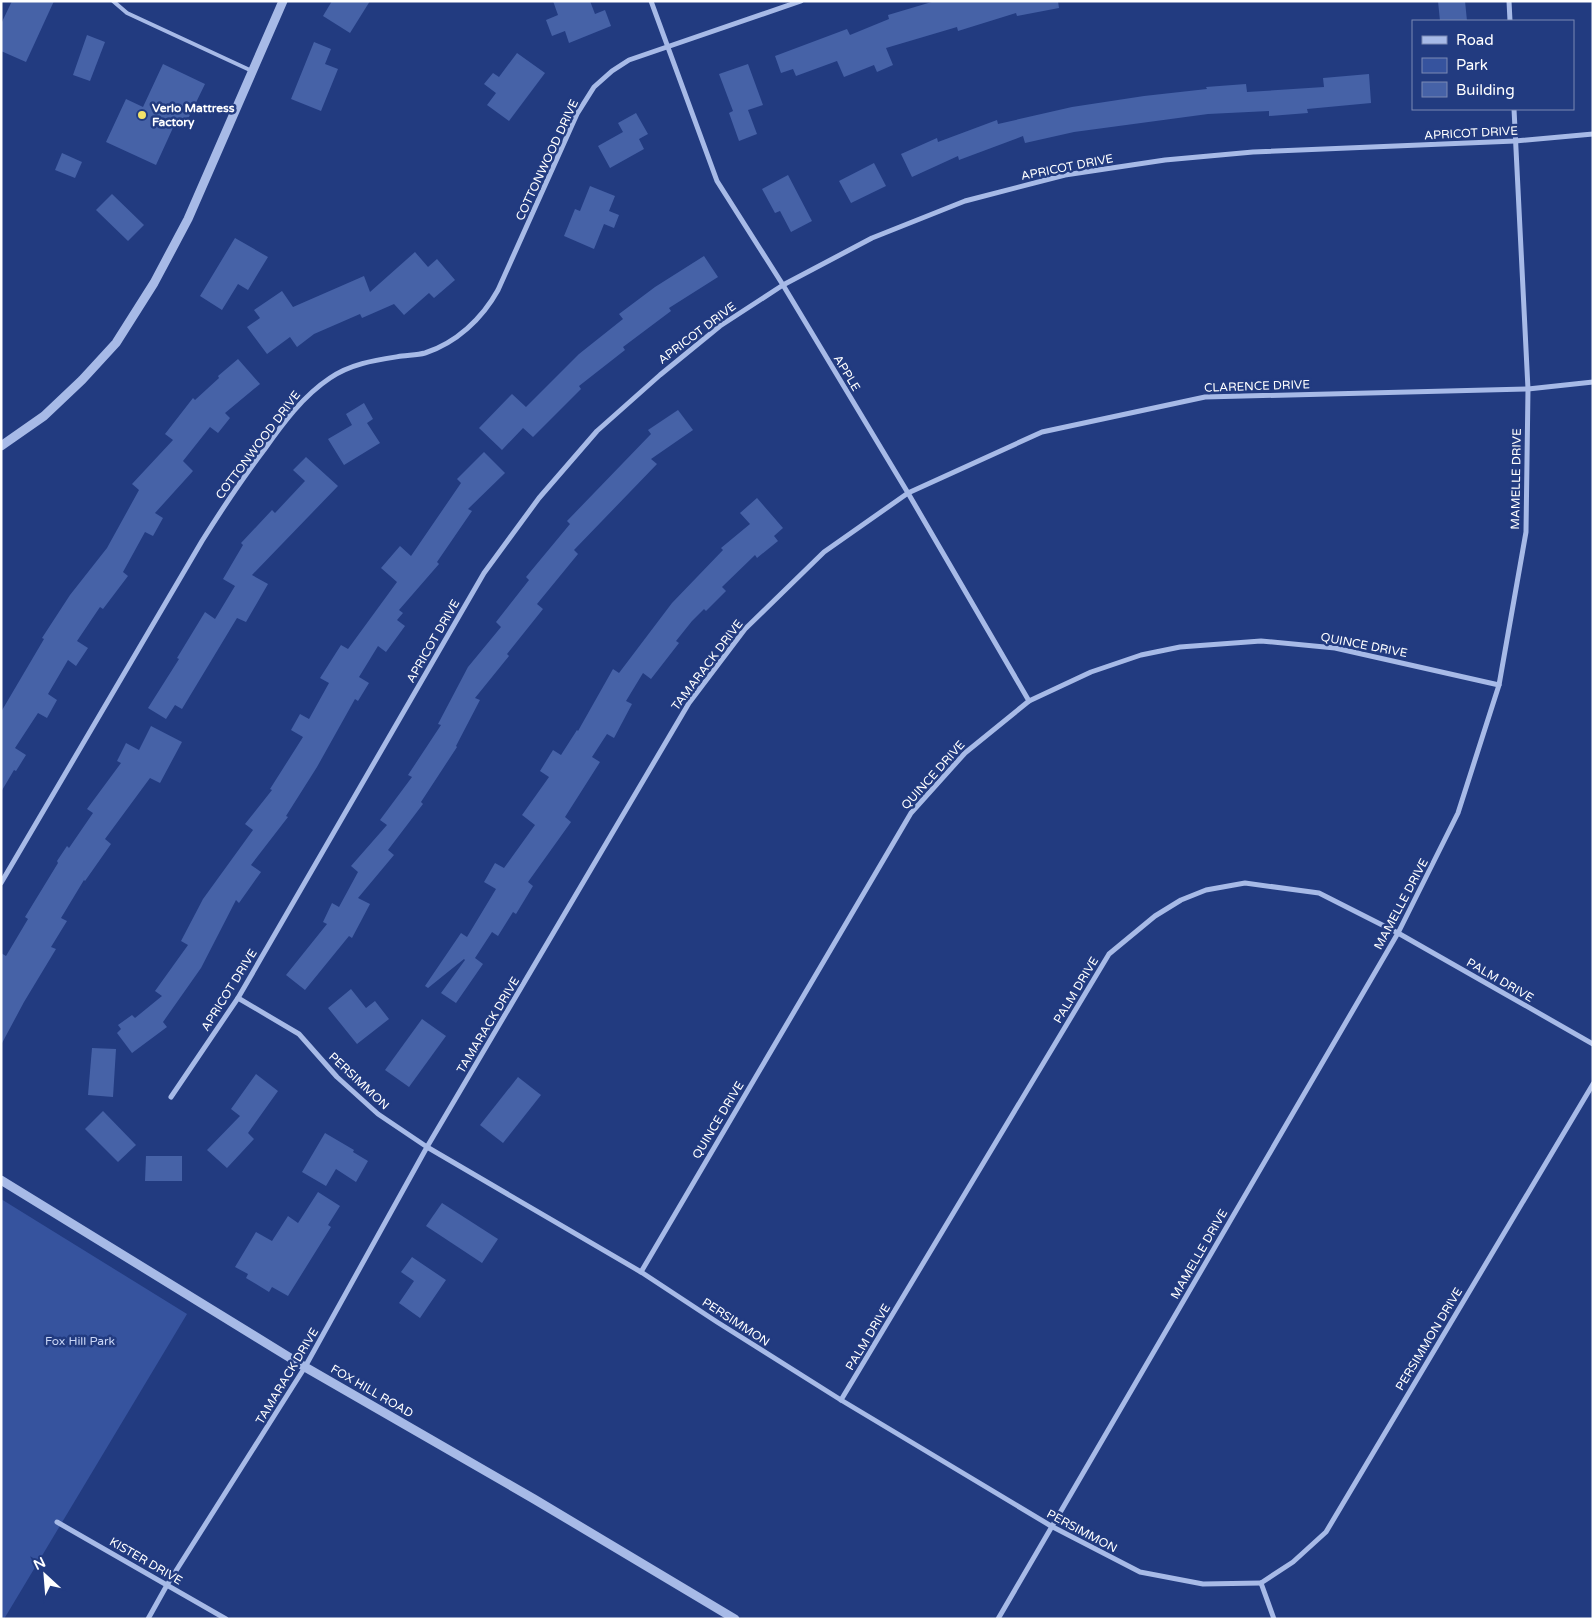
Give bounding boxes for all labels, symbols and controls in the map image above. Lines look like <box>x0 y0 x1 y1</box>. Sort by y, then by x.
legend <box>1412 20 1574 110</box>
text: Road <box>1456 31 1494 49</box>
text: Park <box>1456 56 1488 74</box>
text: Building <box>1456 81 1515 99</box>
street label: COTTONWOOD DRIVE <box>513 97 581 223</box>
place label: Verlo Mattress Factory <box>152 101 235 130</box>
marker: Verlo Mattress Factory <box>136 109 148 121</box>
street label: APRICOT DRIVE <box>1424 124 1519 142</box>
street label: APRICOT DRIVE <box>1020 151 1115 183</box>
street label: APRICOT DRIVE <box>655 299 739 367</box>
street label: APPLE <box>831 352 863 394</box>
street label: CLARENCE DRIVE <box>1204 377 1310 395</box>
street label: COTTONWOOD DRIVE <box>213 388 303 502</box>
street label: MAMELLE DRIVE <box>1508 428 1524 530</box>
street label: APRICOT DRIVE <box>403 597 463 685</box>
street label: TAMARACK DRIVE <box>668 617 746 713</box>
street label: QUINCE DRIVE <box>1319 630 1409 660</box>
street label: QUINCE DRIVE <box>898 737 968 812</box>
street label: MAMELLE DRIVE <box>1371 856 1431 952</box>
street label: APRICOT DRIVE <box>198 946 260 1034</box>
street label: PALM DRIVE <box>1051 954 1102 1026</box>
street label: PALM DRIVE <box>1464 955 1536 1005</box>
street label: TAMARACK DRIVE <box>454 974 522 1076</box>
street label: PERSIMMON <box>326 1049 392 1113</box>
street label: QUINCE DRIVE <box>689 1078 747 1161</box>
street label: MAMELLE DRIVE <box>1168 1206 1231 1301</box>
street label: PERSIMMON DRIVE <box>1393 1285 1465 1393</box>
street label: PERSIMMON <box>700 1295 772 1349</box>
street label: PALM DRIVE <box>843 1301 894 1373</box>
street label: TAMARACK DRIVE <box>253 1325 321 1427</box>
park label: Fox Hill Park <box>45 1334 116 1348</box>
street label: FOX HILL ROAD <box>328 1362 416 1420</box>
street label: PERSIMMON <box>1044 1507 1120 1555</box>
street label: KISTER DRIVE <box>107 1534 185 1588</box>
north arrow <box>20 1550 70 1600</box>
text: N <box>31 1554 48 1574</box>

